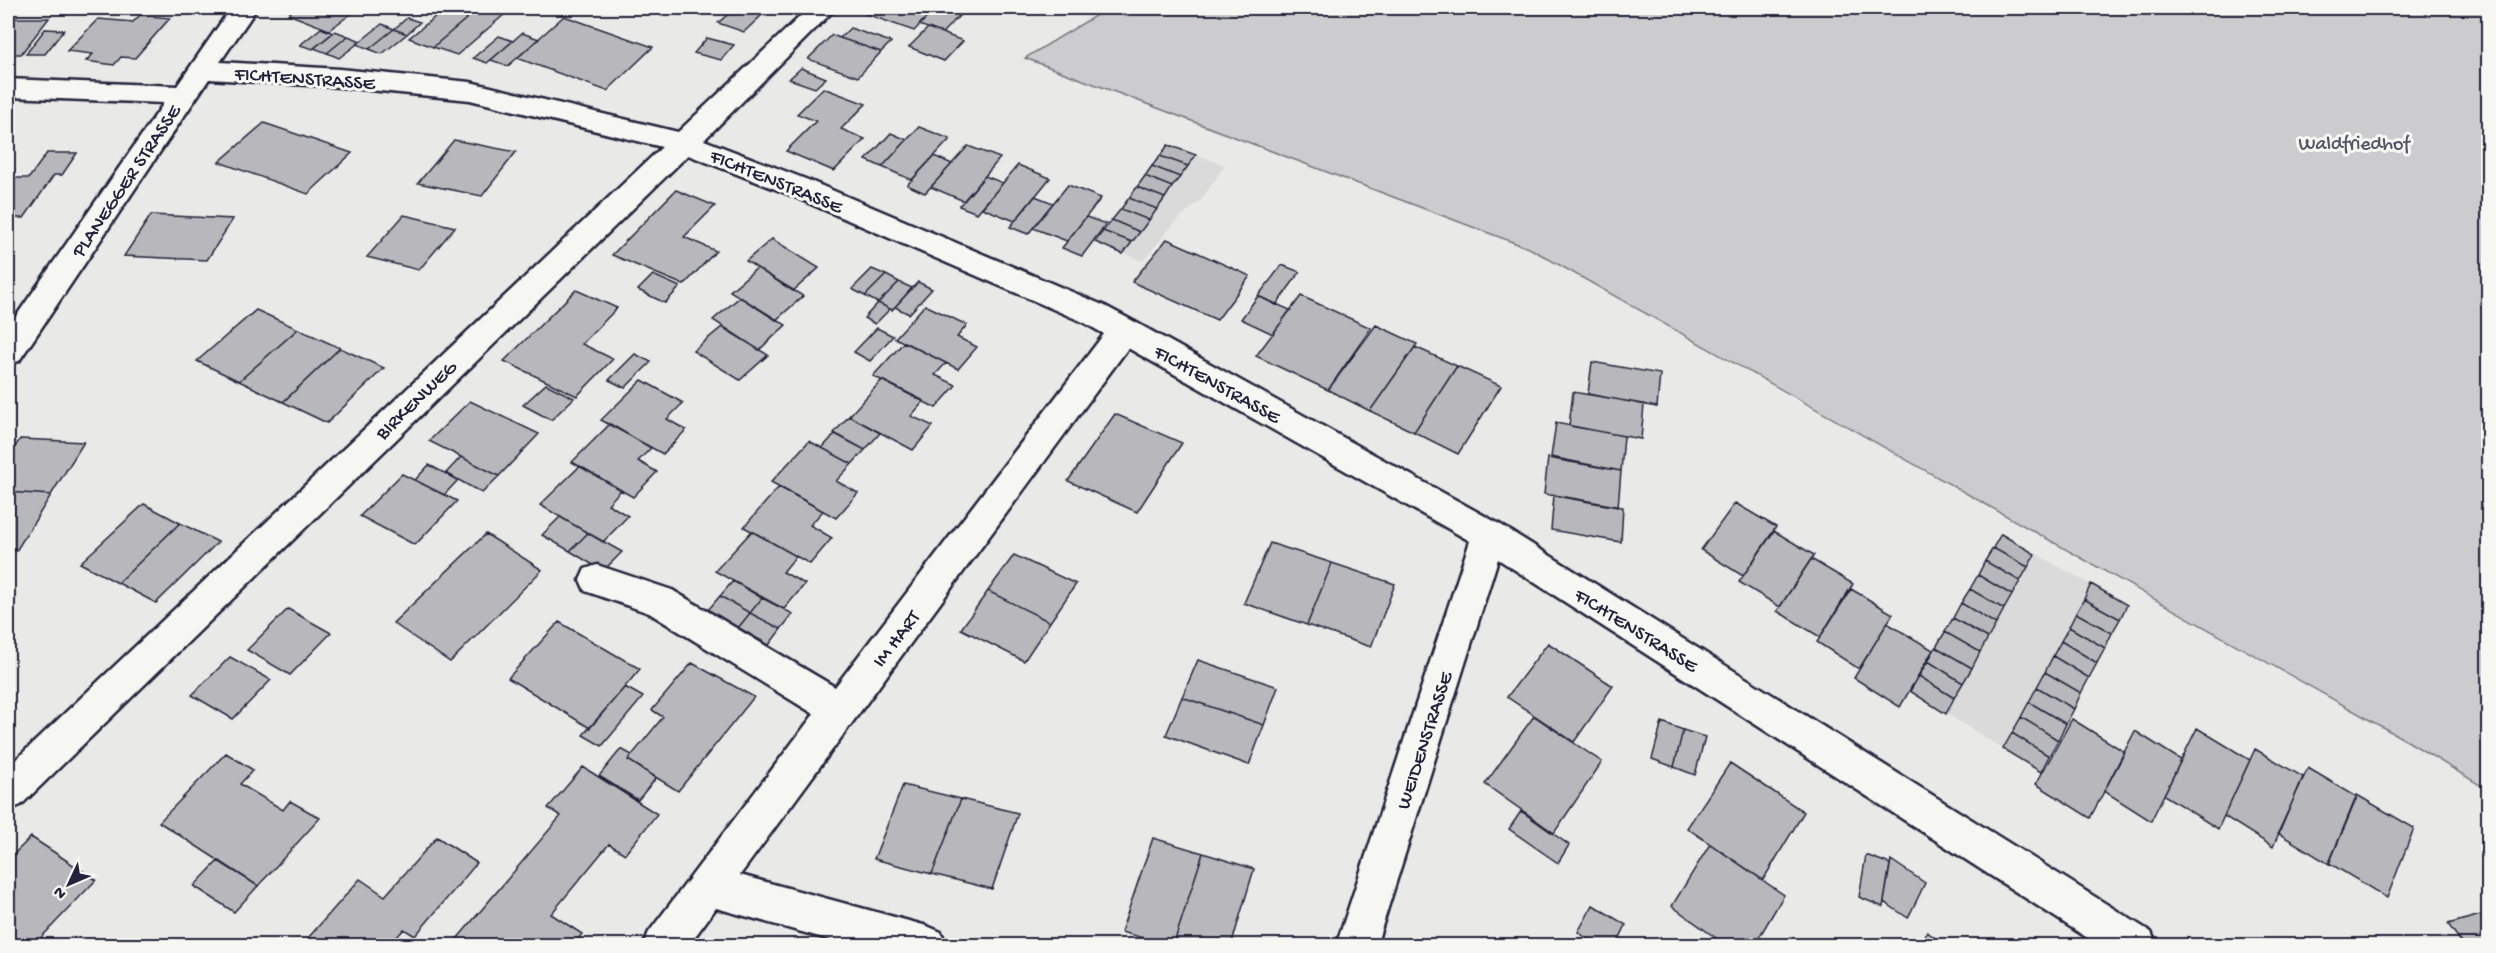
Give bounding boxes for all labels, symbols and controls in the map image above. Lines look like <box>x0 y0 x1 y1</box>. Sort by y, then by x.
street label: FICHTENSTRASSE <box>233 64 377 97</box>
street label: PLANEGGER STRASSE <box>68 100 188 263</box>
park label: Waldfriedhof <box>2298 134 2411 157</box>
street label: FICHTENSTRASSE <box>705 146 847 221</box>
street label: FICHTENSTRASSE <box>1148 341 1285 431</box>
street label: BIRKENWEG <box>371 356 464 447</box>
street label: FICHTENSTRASSE <box>1569 584 1702 680</box>
street label: IM HART <box>869 606 927 673</box>
street label: WEIDENSTRASSE <box>1393 668 1460 813</box>
north arrow <box>39 854 99 914</box>
text: N <box>50 881 71 902</box>

